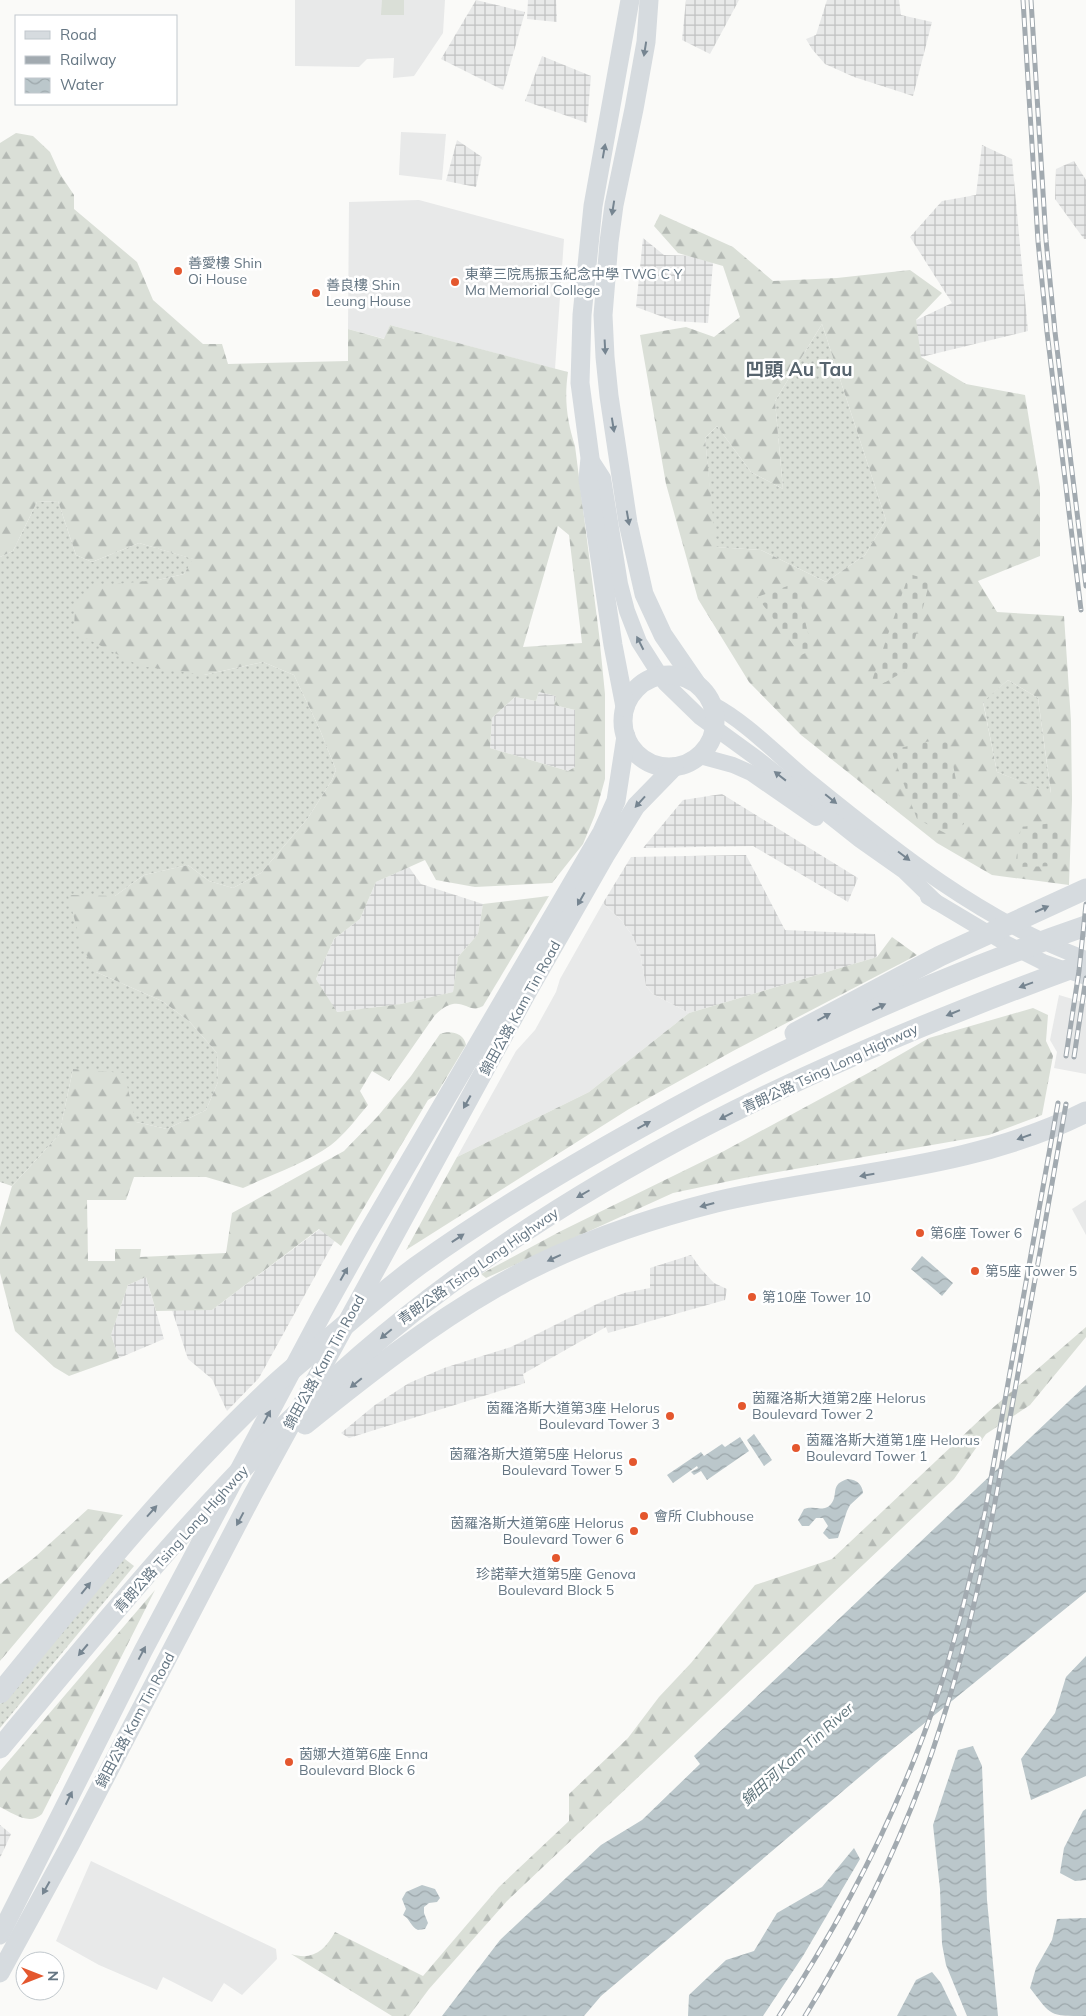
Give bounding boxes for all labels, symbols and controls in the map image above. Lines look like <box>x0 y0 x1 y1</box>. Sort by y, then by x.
legend <box>15 15 178 105</box>
text: Road <box>60 25 97 44</box>
one-way arrow <box>640 41 648 57</box>
text: Railway <box>60 50 116 69</box>
text: Water <box>60 75 104 94</box>
one-way arrow <box>600 143 608 159</box>
one-way arrow <box>609 200 617 216</box>
place label: 善愛樓 Shin Oi House <box>188 254 262 288</box>
marker: 善愛樓 Shin Oi House <box>172 265 184 277</box>
place label: 東華三院馬振玉紀念中學 TWG C Y Ma Memorial College <box>465 265 683 299</box>
place label: 善良樓 Shin Leung House <box>326 276 411 310</box>
marker: 東華三院馬振玉紀念中學 TWG C Y Ma Memorial College <box>449 276 461 288</box>
marker: 善良樓 Shin Leung House <box>310 287 322 299</box>
one-way arrow <box>601 339 609 355</box>
district label: 凹頭 Au Tau <box>745 357 853 381</box>
one-way arrow <box>609 417 617 433</box>
one-way arrow <box>624 511 632 527</box>
one-way arrow <box>636 636 644 650</box>
one-way arrow <box>774 771 787 782</box>
one-way arrow <box>825 794 838 805</box>
one-way arrow <box>634 796 646 808</box>
one-way arrow <box>897 851 911 861</box>
one-way arrow <box>577 892 585 906</box>
one-way arrow <box>1035 904 1049 912</box>
street label: 錦田公路 Kam Tin Road <box>476 938 564 1078</box>
one-way arrow <box>1018 981 1033 989</box>
one-way arrow <box>872 1003 887 1012</box>
one-way arrow <box>946 1010 961 1018</box>
one-way arrow <box>817 1012 830 1021</box>
street label: 青朗公路 Tsing Long Highway <box>739 1019 921 1117</box>
one-way arrow <box>463 1095 472 1109</box>
one-way arrow <box>719 1112 733 1120</box>
one-way arrow <box>637 1121 651 1129</box>
one-way arrow <box>1017 1134 1032 1141</box>
one-way arrow <box>858 1171 874 1179</box>
one-way arrow <box>576 1190 590 1198</box>
one-way arrow <box>699 1201 715 1209</box>
street label: 青朗公路 Tsing Long Highway <box>394 1203 562 1328</box>
place label: 第6座 Tower 6 <box>930 1224 1022 1242</box>
marker: 第6座 Tower 6 <box>914 1227 926 1239</box>
one-way arrow <box>451 1233 465 1243</box>
one-way arrow <box>547 1255 561 1263</box>
place label: 第5座 Tower 5 <box>985 1262 1077 1280</box>
marker: 第5座 Tower 5 <box>969 1265 981 1277</box>
one-way arrow <box>340 1267 348 1281</box>
place label: 第10座 Tower 10 <box>762 1288 871 1306</box>
marker: 第10座 Tower 10 <box>746 1291 758 1303</box>
street label: 錦田公路 Kam Tin Road <box>280 1292 368 1432</box>
one-way arrow <box>379 1328 392 1339</box>
one-way arrow <box>350 1377 363 1388</box>
place label: 茵羅洛斯大道第2座 Helorus Boulevard Tower 2 <box>752 1389 926 1423</box>
place label: 茵羅洛斯大道第3座 Helorus Boulevard Tower 3 <box>486 1399 660 1433</box>
marker: 茵羅洛斯大道第2座 Helorus Boulevard Tower 2 <box>736 1400 748 1412</box>
one-way arrow <box>263 1409 271 1424</box>
marker: 茵羅洛斯大道第3座 Helorus Boulevard Tower 3 <box>664 1410 676 1422</box>
place label: 茵羅洛斯大道第1座 Helorus Boulevard Tower 1 <box>806 1431 980 1465</box>
marker: 茵羅洛斯大道第1座 Helorus Boulevard Tower 1 <box>790 1442 802 1454</box>
place label: 茵羅洛斯大道第5座 Helorus Boulevard Tower 5 <box>449 1445 623 1479</box>
marker: 茵羅洛斯大道第5座 Helorus Boulevard Tower 5 <box>627 1456 639 1468</box>
street label: 青朗公路 Tsing Long Highway <box>110 1461 252 1616</box>
one-way arrow <box>146 1506 158 1518</box>
place label: 會所 Clubhouse <box>654 1507 754 1525</box>
marker: 會所 Clubhouse <box>638 1510 650 1522</box>
one-way arrow <box>236 1512 244 1526</box>
place label: 茵羅洛斯大道第6座 Helorus Boulevard Tower 6 <box>450 1514 624 1548</box>
marker: 茵羅洛斯大道第6座 Helorus Boulevard Tower 6 <box>628 1525 640 1537</box>
marker: 珍諾華大道第5座 Genova Boulevard Block 5 <box>550 1552 562 1564</box>
place label: 珍諾華大道第5座 Genova Boulevard Block 5 <box>476 1565 636 1599</box>
one-way arrow <box>81 1581 92 1594</box>
one-way arrow <box>77 1644 88 1657</box>
one-way arrow <box>138 1646 146 1660</box>
street label: 錦田公路 Kam Tin Road <box>92 1649 178 1791</box>
water label: 錦田河 Kam Tin River <box>737 1698 858 1810</box>
place label: 茵娜大道第6座 Enna Boulevard Block 6 <box>299 1745 428 1779</box>
marker: 茵娜大道第6座 Enna Boulevard Block 6 <box>283 1756 295 1768</box>
one-way arrow <box>65 1791 73 1806</box>
one-way arrow <box>42 1881 51 1895</box>
north arrow <box>15 1951 65 2001</box>
text: N <box>44 1971 62 1981</box>

